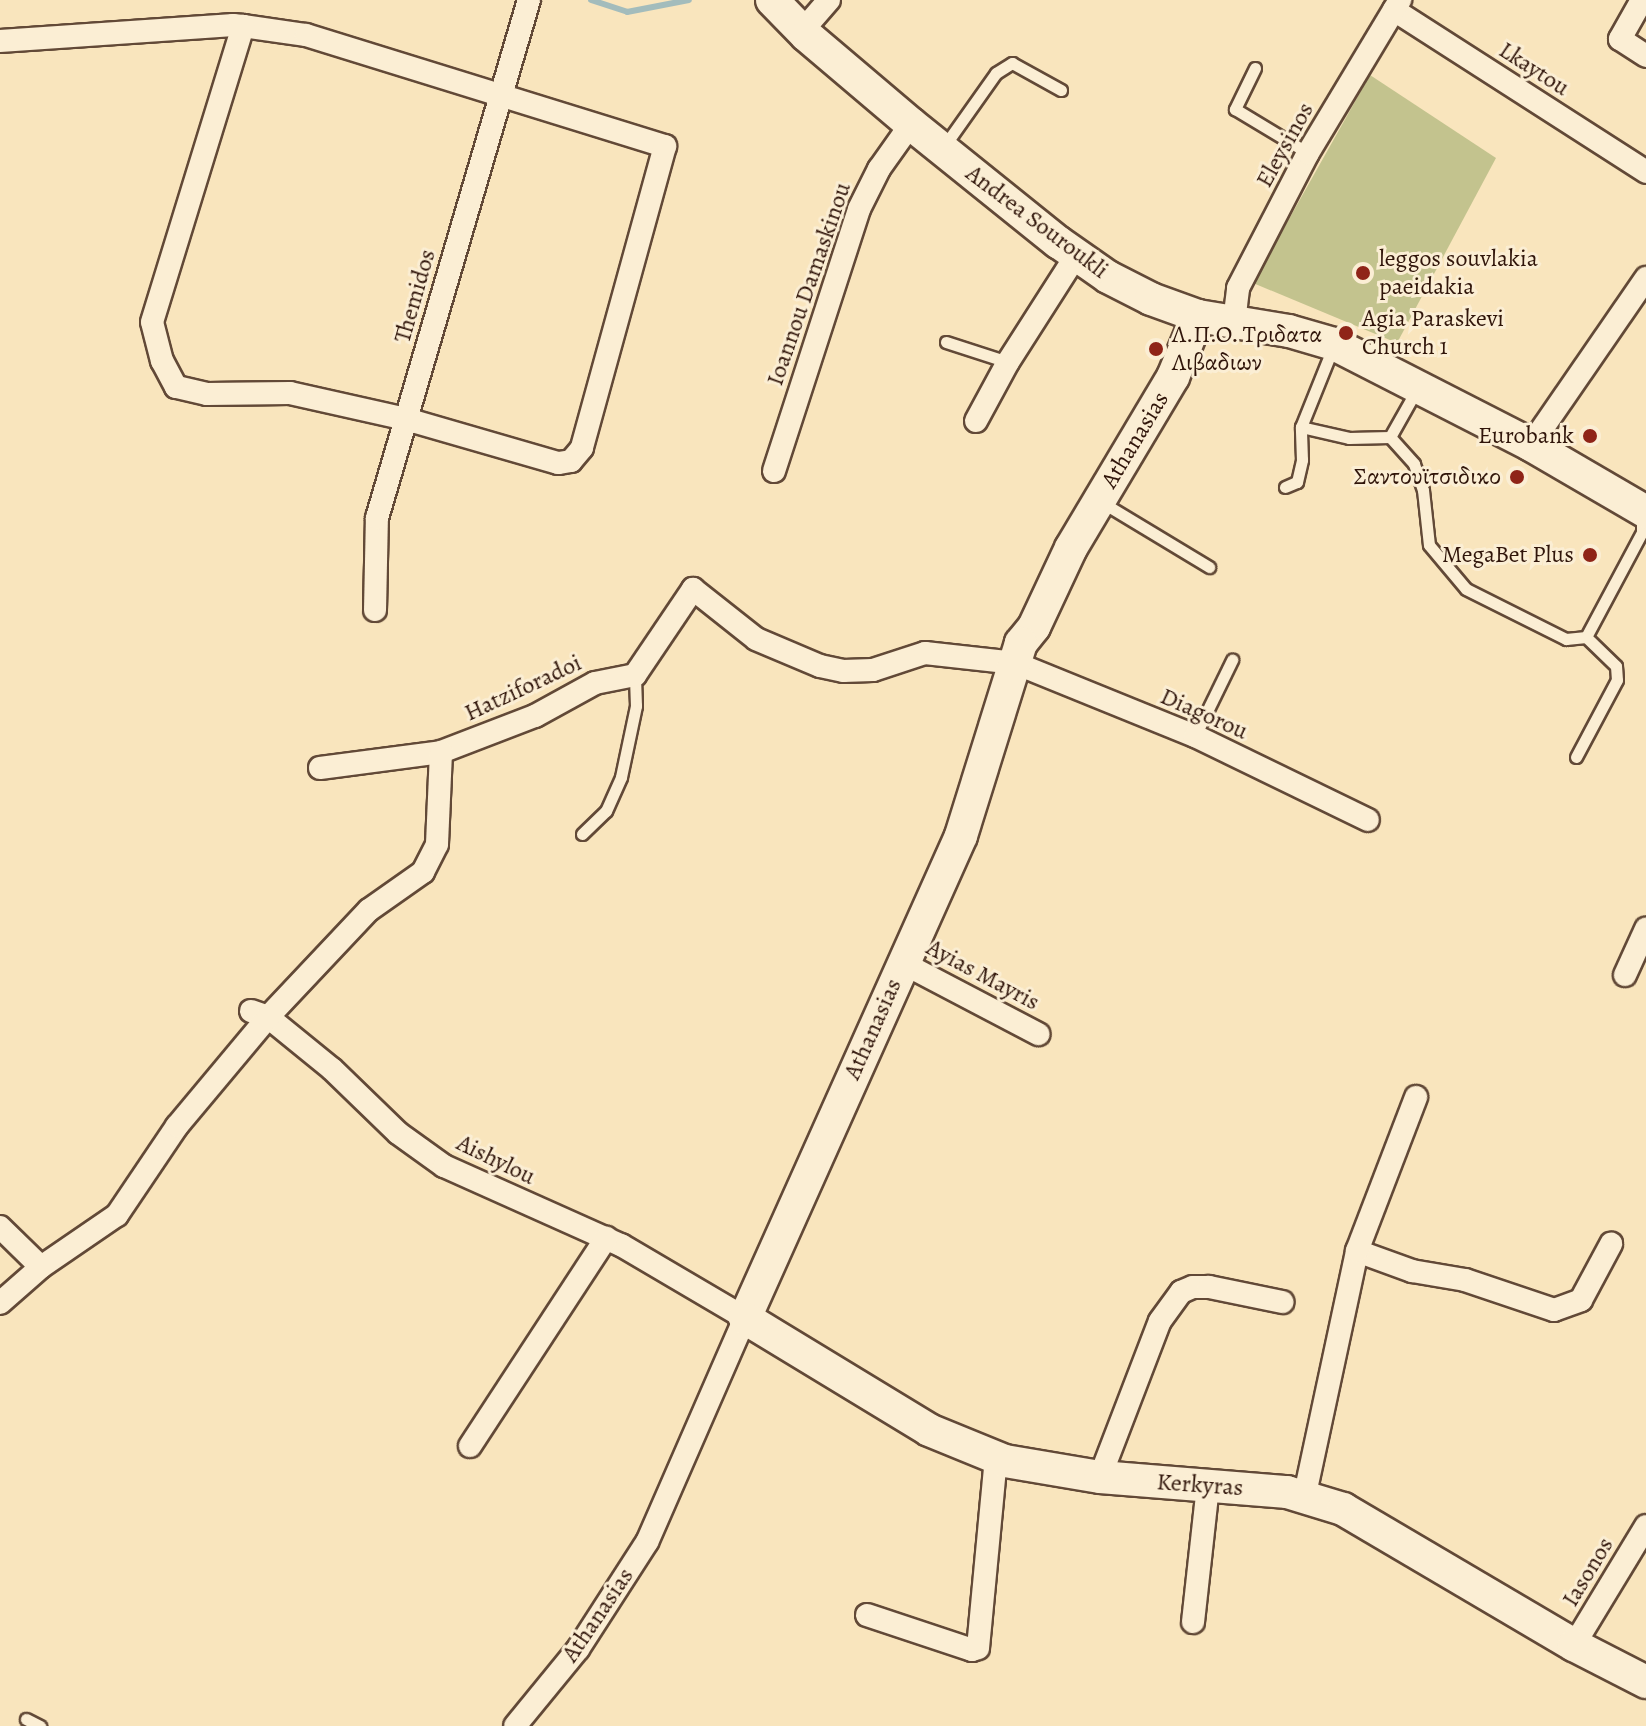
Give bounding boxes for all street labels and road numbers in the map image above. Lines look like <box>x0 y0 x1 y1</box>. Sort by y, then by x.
street label: Lkaytou <box>1493 36 1575 102</box>
street label: Eleysinos <box>1250 97 1320 193</box>
street label: Andrea Souroukli <box>960 159 1114 285</box>
street label: Ioannou Damaskinou <box>761 179 857 389</box>
street label: Themidos <box>388 246 442 346</box>
street label: Athanasias <box>1095 387 1175 493</box>
street label: Hatziforadoi <box>460 648 586 728</box>
street label: Diagorou <box>1156 682 1252 746</box>
street label: Ayias Mayris <box>922 933 1044 1017</box>
street label: Athanasias <box>838 974 908 1084</box>
street label: Aishylou <box>452 1129 540 1191</box>
street label: Kerkyras <box>1156 1468 1244 1502</box>
street label: Iasonos <box>1556 1532 1620 1612</box>
street label: Athanasias <box>556 1562 640 1668</box>

